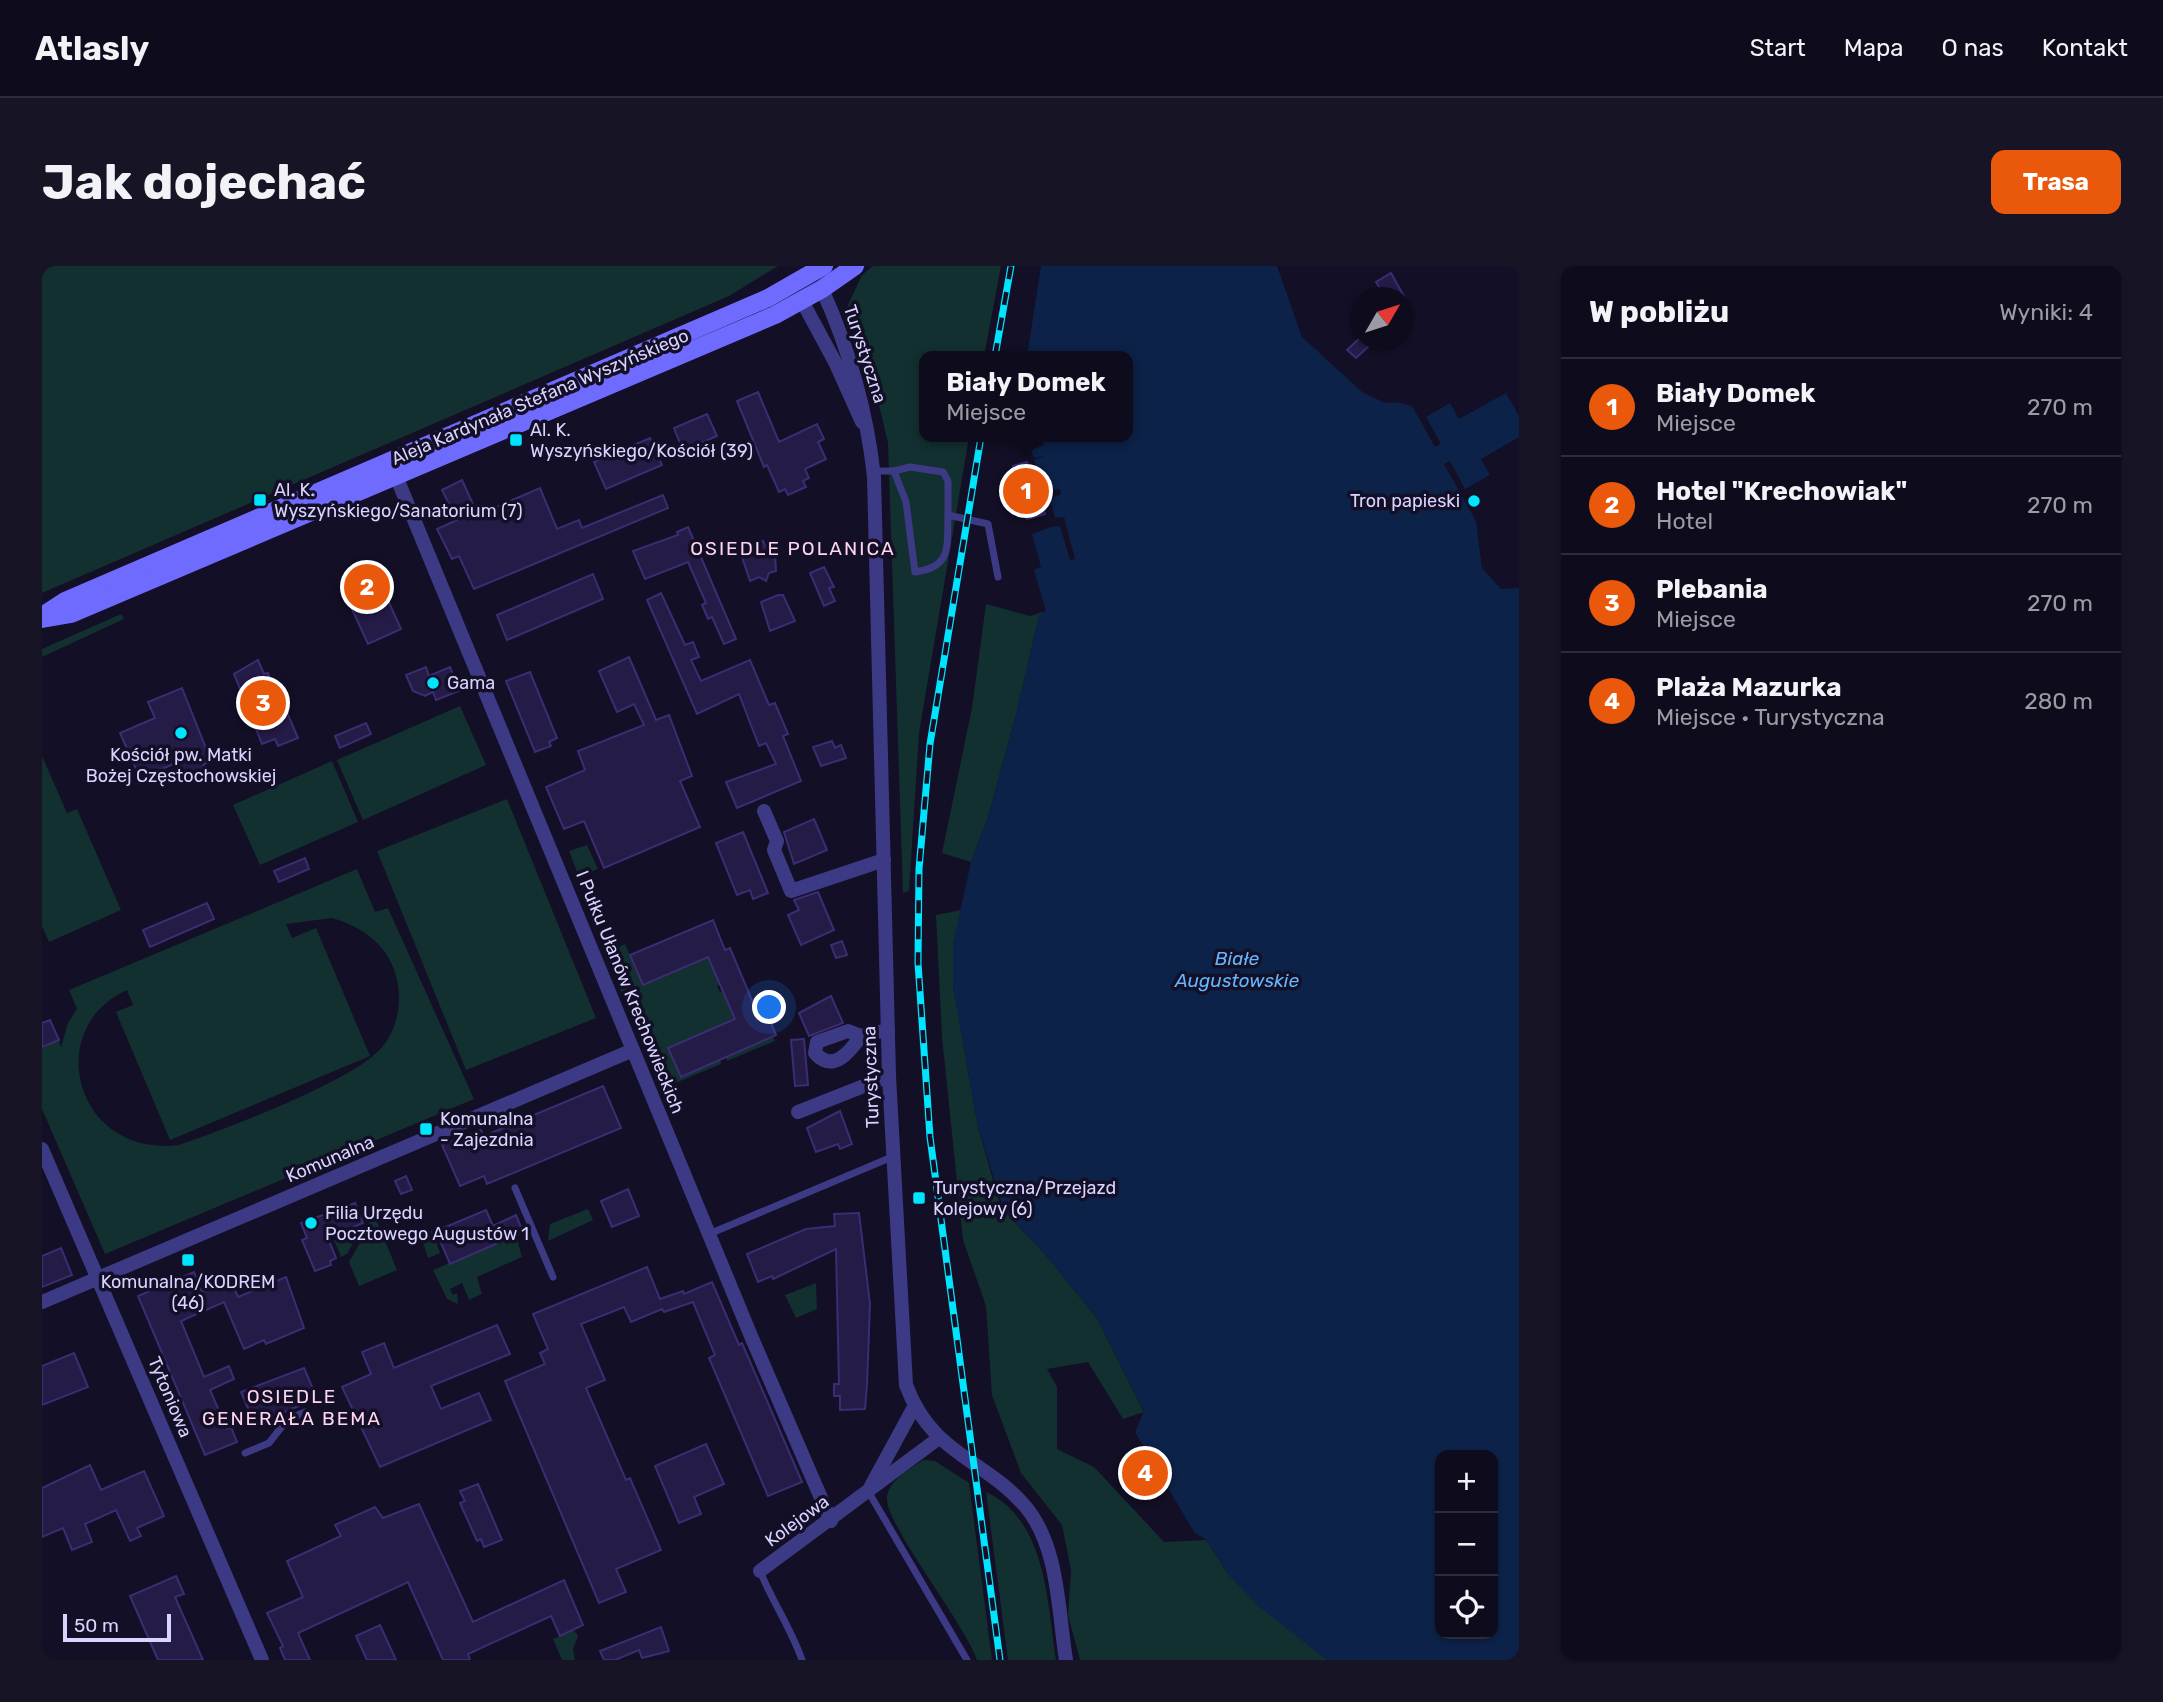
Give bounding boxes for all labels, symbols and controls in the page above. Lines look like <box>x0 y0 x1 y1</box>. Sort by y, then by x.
text: Atlasly <box>35 29 149 68</box>
text: Start <box>1750 34 1806 62</box>
text: Mapa <box>1844 34 1904 62</box>
text: O nas <box>1942 34 2004 62</box>
text: Kontakt <box>2042 34 2128 62</box>
button: Trasa <box>1991 150 2121 214</box>
text: Jak dojechać <box>42 153 366 211</box>
north arrow <box>1351 287 1414 350</box>
text: W pobliżu <box>1589 294 1729 330</box>
text: Wyniki: 4 <box>1999 298 2093 326</box>
street label: Turystyczna <box>839 302 891 406</box>
street label: Aleja Kardynała Stefana Wyszyńskiego <box>388 324 692 470</box>
popup <box>919 351 1133 442</box>
text: Biały Domek <box>946 367 1106 398</box>
text: Biały Domek <box>1656 378 1815 409</box>
text: 1 <box>1606 393 1618 421</box>
text: 270 m <box>2027 393 2093 421</box>
text: Miejsce <box>946 398 1026 426</box>
text: Miejsce <box>1656 409 1736 437</box>
place label: Al. K. Wyszyńskiego/Kościół (39) <box>530 419 753 462</box>
marker: Al. K. Wyszyńskiego/Kościół (39) <box>508 432 524 448</box>
pin: 1 <box>1003 465 1049 517</box>
text: Hotel "Krechowiak" <box>1656 476 1907 507</box>
place label: Al. K. Wyszyńskiego/Sanatorium (7) <box>274 479 523 522</box>
place label: Tron papieski <box>1350 490 1460 512</box>
text: 2 <box>1605 491 1619 519</box>
text: 270 m <box>2027 491 2093 519</box>
marker: Al. K. Wyszyńskiego/Sanatorium (7) <box>252 492 268 508</box>
marker: Tron papieski <box>1466 493 1482 509</box>
text: Hotel <box>1656 507 1713 535</box>
district label: OSIEDLE POLANICA <box>690 537 896 560</box>
pin: 2 <box>344 561 390 613</box>
text: Plebania <box>1656 574 1768 605</box>
text: 3 <box>1604 589 1620 617</box>
text: 270 m <box>2027 589 2093 617</box>
text: Miejsce <box>1656 605 1736 633</box>
place label: Gama <box>447 672 495 694</box>
text: Plaża Mazurka <box>1656 672 1842 703</box>
marker: Gama <box>425 675 441 691</box>
pin: 3 <box>240 677 286 729</box>
text: 4 <box>1604 687 1620 715</box>
text: 280 m <box>2024 687 2093 715</box>
text: Miejsce · Turystyczna <box>1656 703 1885 731</box>
marker: Kościół pw. Matki Bożej Częstochowskiej <box>173 725 189 741</box>
place label: Kościół pw. Matki Bożej Częstochowskiej <box>86 744 276 787</box>
street label: I Pułku Ułanów Krechowieckich <box>571 867 689 1117</box>
water label: Białe Augustowskie <box>1174 947 1299 992</box>
your location <box>752 990 786 1024</box>
street label: Turystyczna <box>858 1026 884 1128</box>
place label: Komunalna - Zajezdnia <box>440 1108 534 1151</box>
marker: Komunalna - Zajezdnia <box>418 1121 434 1137</box>
street label: Komunalna <box>283 1131 377 1187</box>
place label: Turystyczna/Przejazd Kolejowy (6) <box>933 1177 1116 1220</box>
marker: Turystyczna/Przejazd Kolejowy (6) <box>911 1190 927 1206</box>
place label: Filia Urzędu Pocztowego Augustów 1 <box>325 1202 529 1245</box>
marker: Filia Urzędu Pocztowego Augustów 1 <box>303 1215 319 1231</box>
marker: Komunalna/KODREM (46) <box>180 1252 196 1268</box>
place label: Komunalna/KODREM (46) <box>101 1271 275 1314</box>
street label: Tytoniowa <box>143 1353 197 1441</box>
district label: OSIEDLE GENERAŁA BEMA <box>202 1385 382 1430</box>
pin: 4 <box>1122 1447 1168 1499</box>
map controls <box>1435 1450 1498 1639</box>
button: + <box>1435 1450 1498 1513</box>
street label: Kolejowa <box>761 1490 833 1552</box>
button: − <box>1435 1513 1498 1576</box>
button: locate <box>1435 1576 1498 1639</box>
scale bar <box>63 1611 172 1643</box>
text: 50 m <box>74 1614 119 1637</box>

